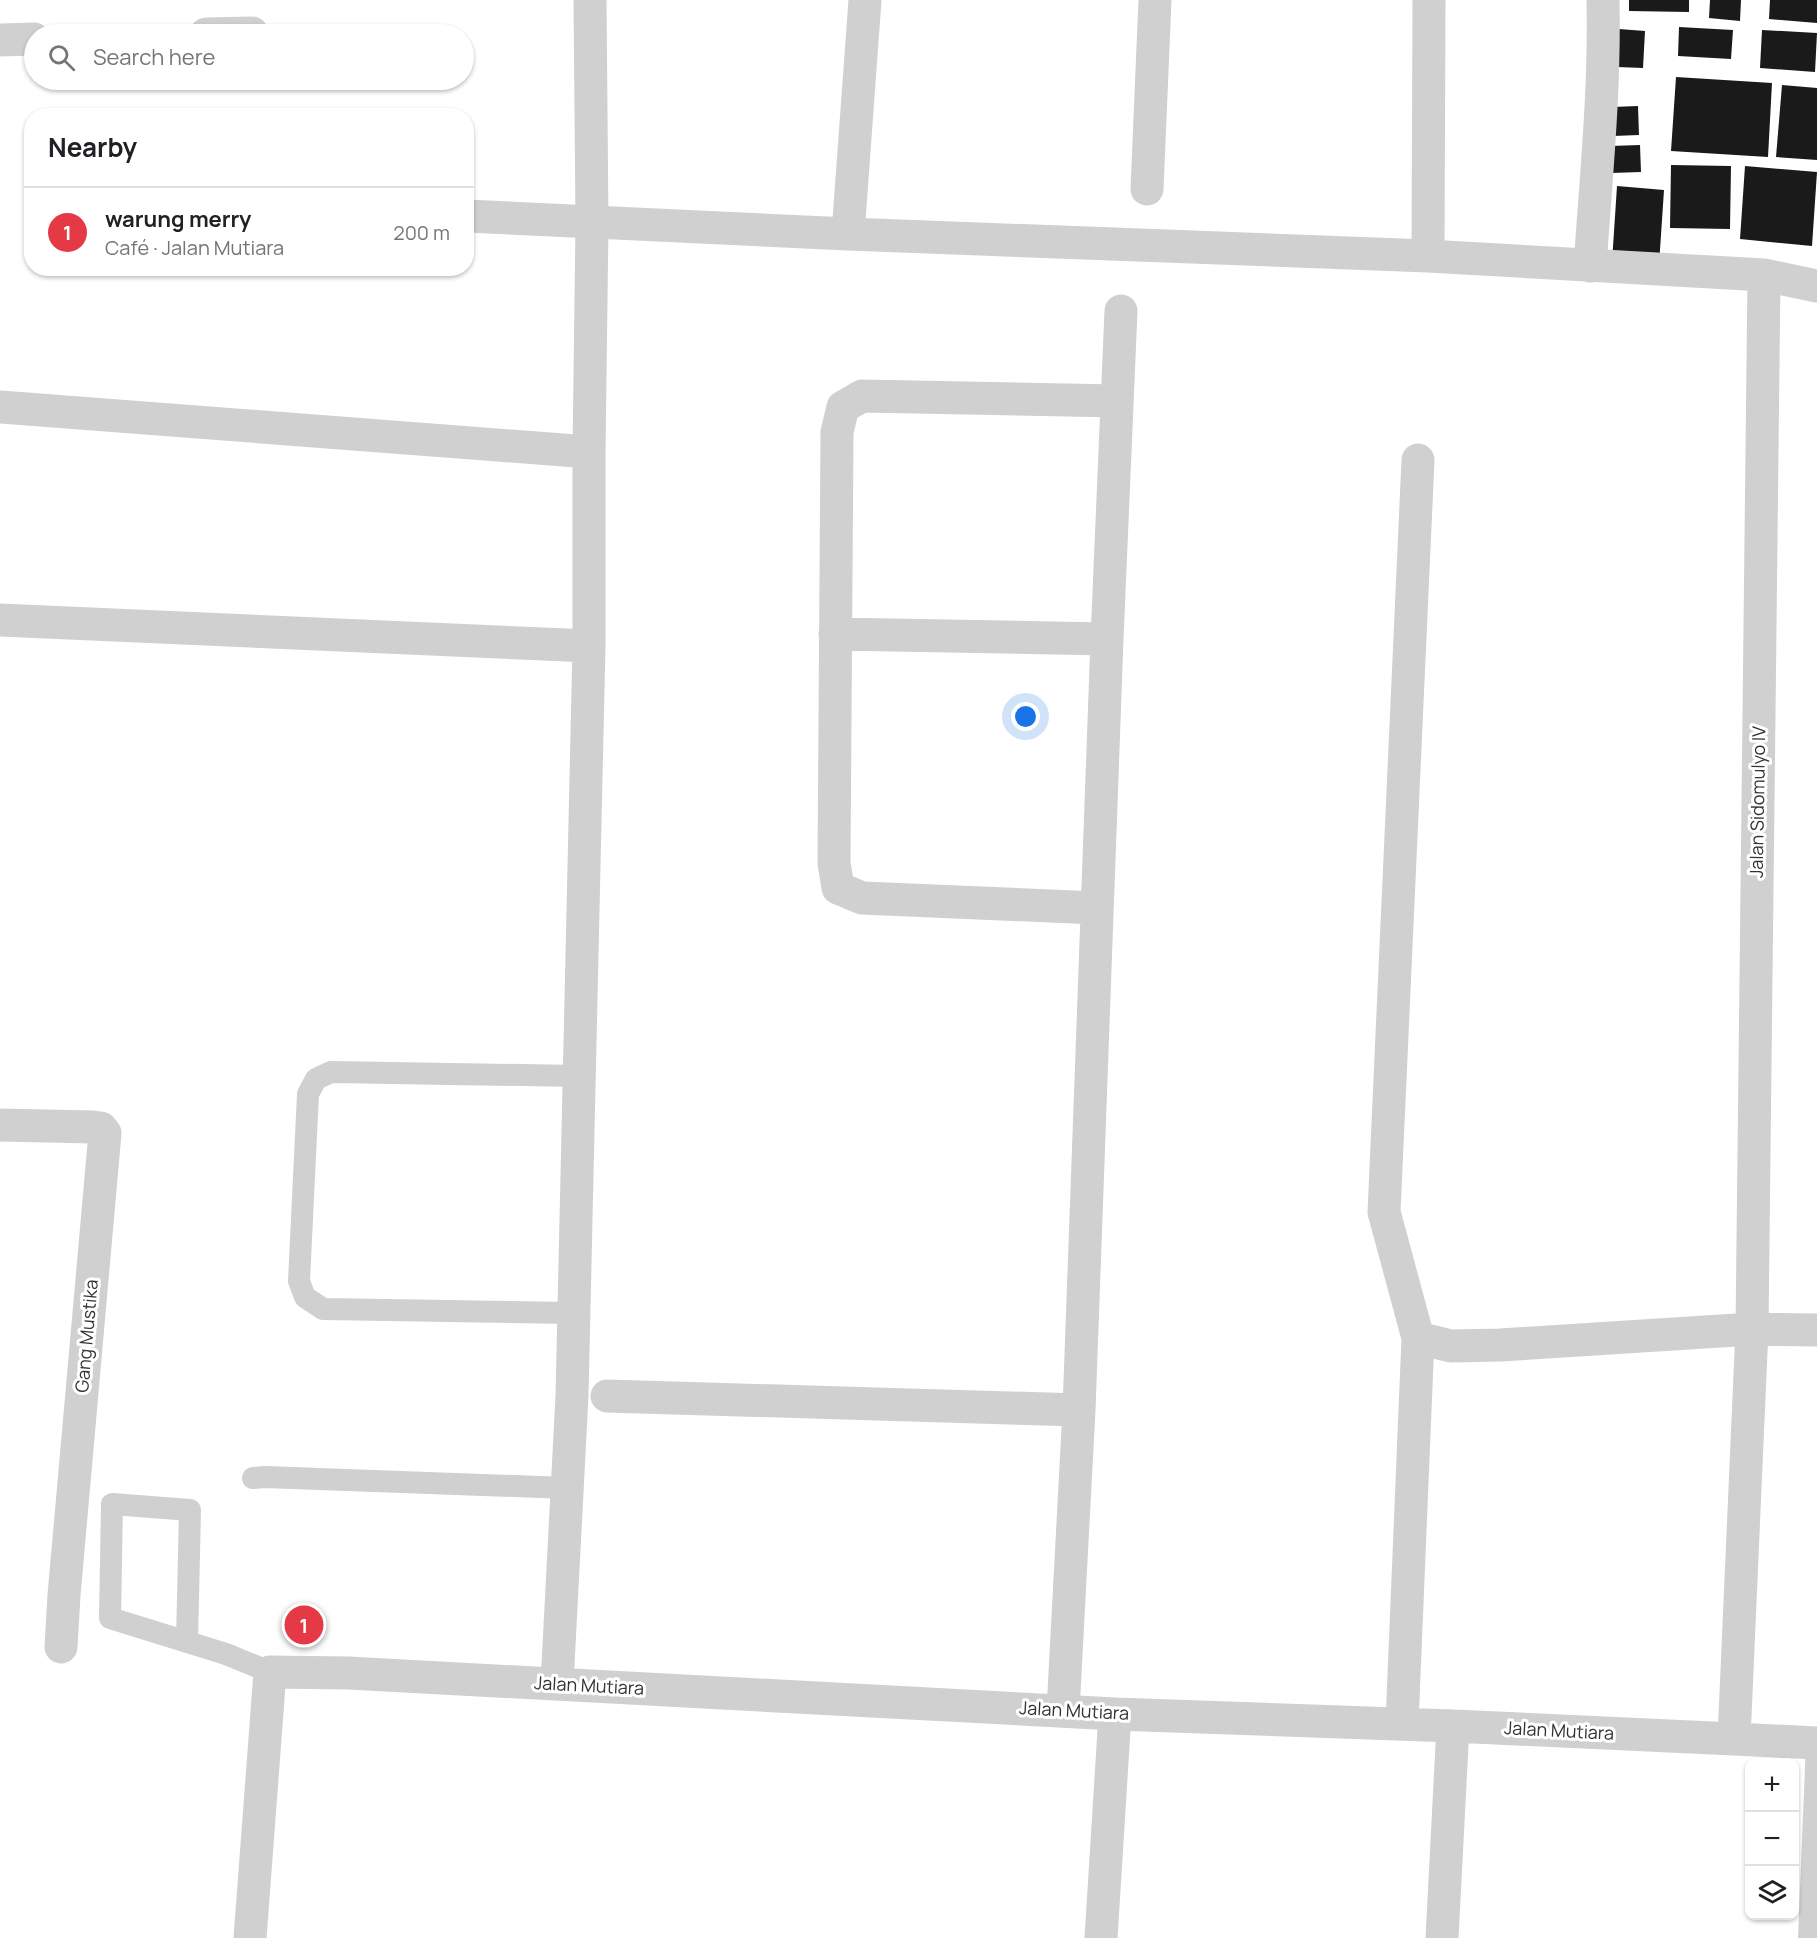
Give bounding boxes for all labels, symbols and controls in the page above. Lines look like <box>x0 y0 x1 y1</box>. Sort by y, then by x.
search box <box>24 24 474 90</box>
icon: search <box>45 41 78 74</box>
text: Search here <box>93 42 215 72</box>
text: Nearby <box>48 129 137 165</box>
text: warung merry <box>105 204 251 234</box>
text: 1 <box>63 219 72 246</box>
text: 200 m <box>393 219 450 246</box>
text: Café · Jalan Mutiara <box>105 234 284 261</box>
your location <box>1011 702 1040 731</box>
street label: Jalan Sidomulyo IV <box>1744 726 1770 878</box>
street label: Gang Mustika <box>69 1278 103 1393</box>
pin: 1 <box>284 1602 324 1648</box>
street label: Jalan Mutiara <box>533 1670 645 1700</box>
street label: Jalan Mutiara <box>1018 1695 1130 1725</box>
street label: Jalan Mutiara <box>1503 1715 1615 1745</box>
map controls <box>1745 1758 1799 1920</box>
button: + <box>1745 1758 1799 1812</box>
button: − <box>1745 1812 1799 1866</box>
button: layers <box>1745 1866 1799 1920</box>

